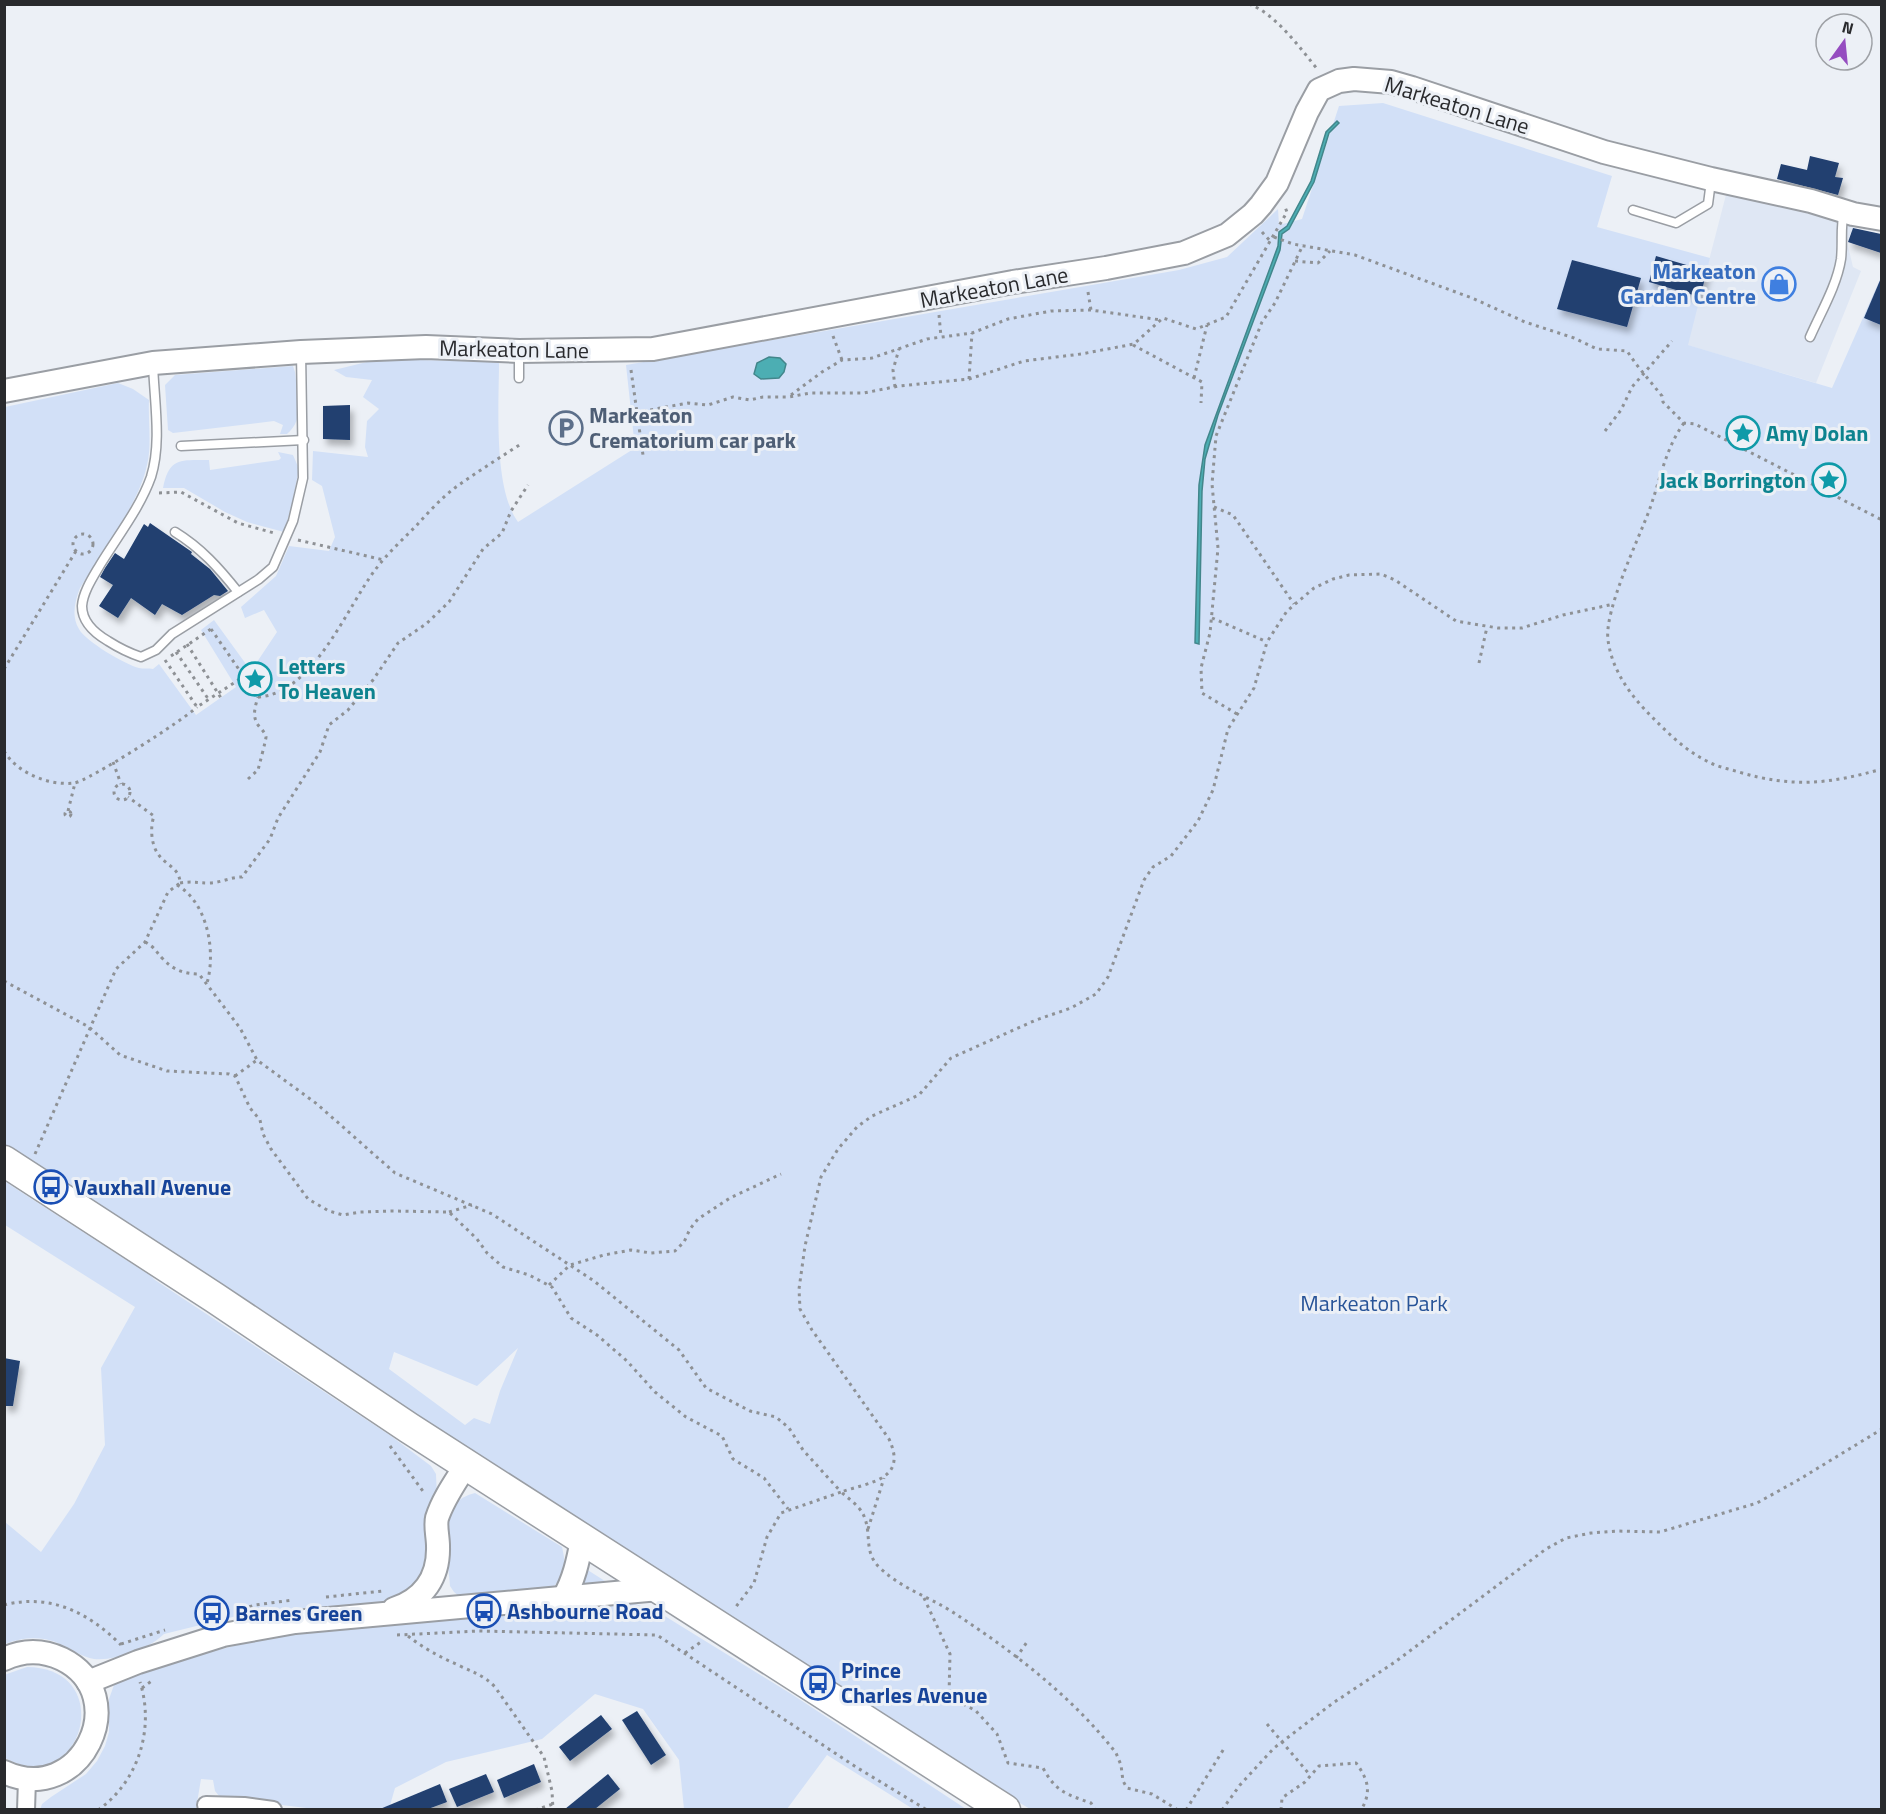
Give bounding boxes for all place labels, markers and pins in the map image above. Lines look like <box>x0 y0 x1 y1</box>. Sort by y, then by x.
place label: Markeaton Garden Centre <box>1620 254 1756 313</box>
shop icon: Markeaton Garden Centre <box>1761 266 1797 302</box>
place label: Markeaton Crematorium car park <box>589 398 797 457</box>
parking icon: Markeaton Crematorium car park <box>548 410 584 446</box>
place icon: Amy Dolan <box>1725 415 1761 451</box>
place label: Amy Dolan <box>1766 416 1869 450</box>
place icon: Jack Borrington <box>1811 462 1847 498</box>
place label: Jack Borrington <box>1659 463 1806 497</box>
place label: Letters To Heaven <box>278 649 376 708</box>
place icon: Letters To Heaven <box>237 661 273 697</box>
bus stop icon: Vauxhall Avenue <box>33 1169 69 1205</box>
place label: Vauxhall Avenue <box>74 1170 231 1204</box>
bus stop icon: Ashbourne Road <box>466 1593 502 1629</box>
place label: Ashbourne Road <box>507 1594 664 1628</box>
bus stop icon: Barnes Green <box>194 1595 230 1631</box>
place label: Barnes Green <box>235 1596 363 1630</box>
place label: Prince Charles Avenue <box>841 1653 987 1712</box>
bus stop icon: Prince Charles Avenue <box>800 1665 836 1701</box>

